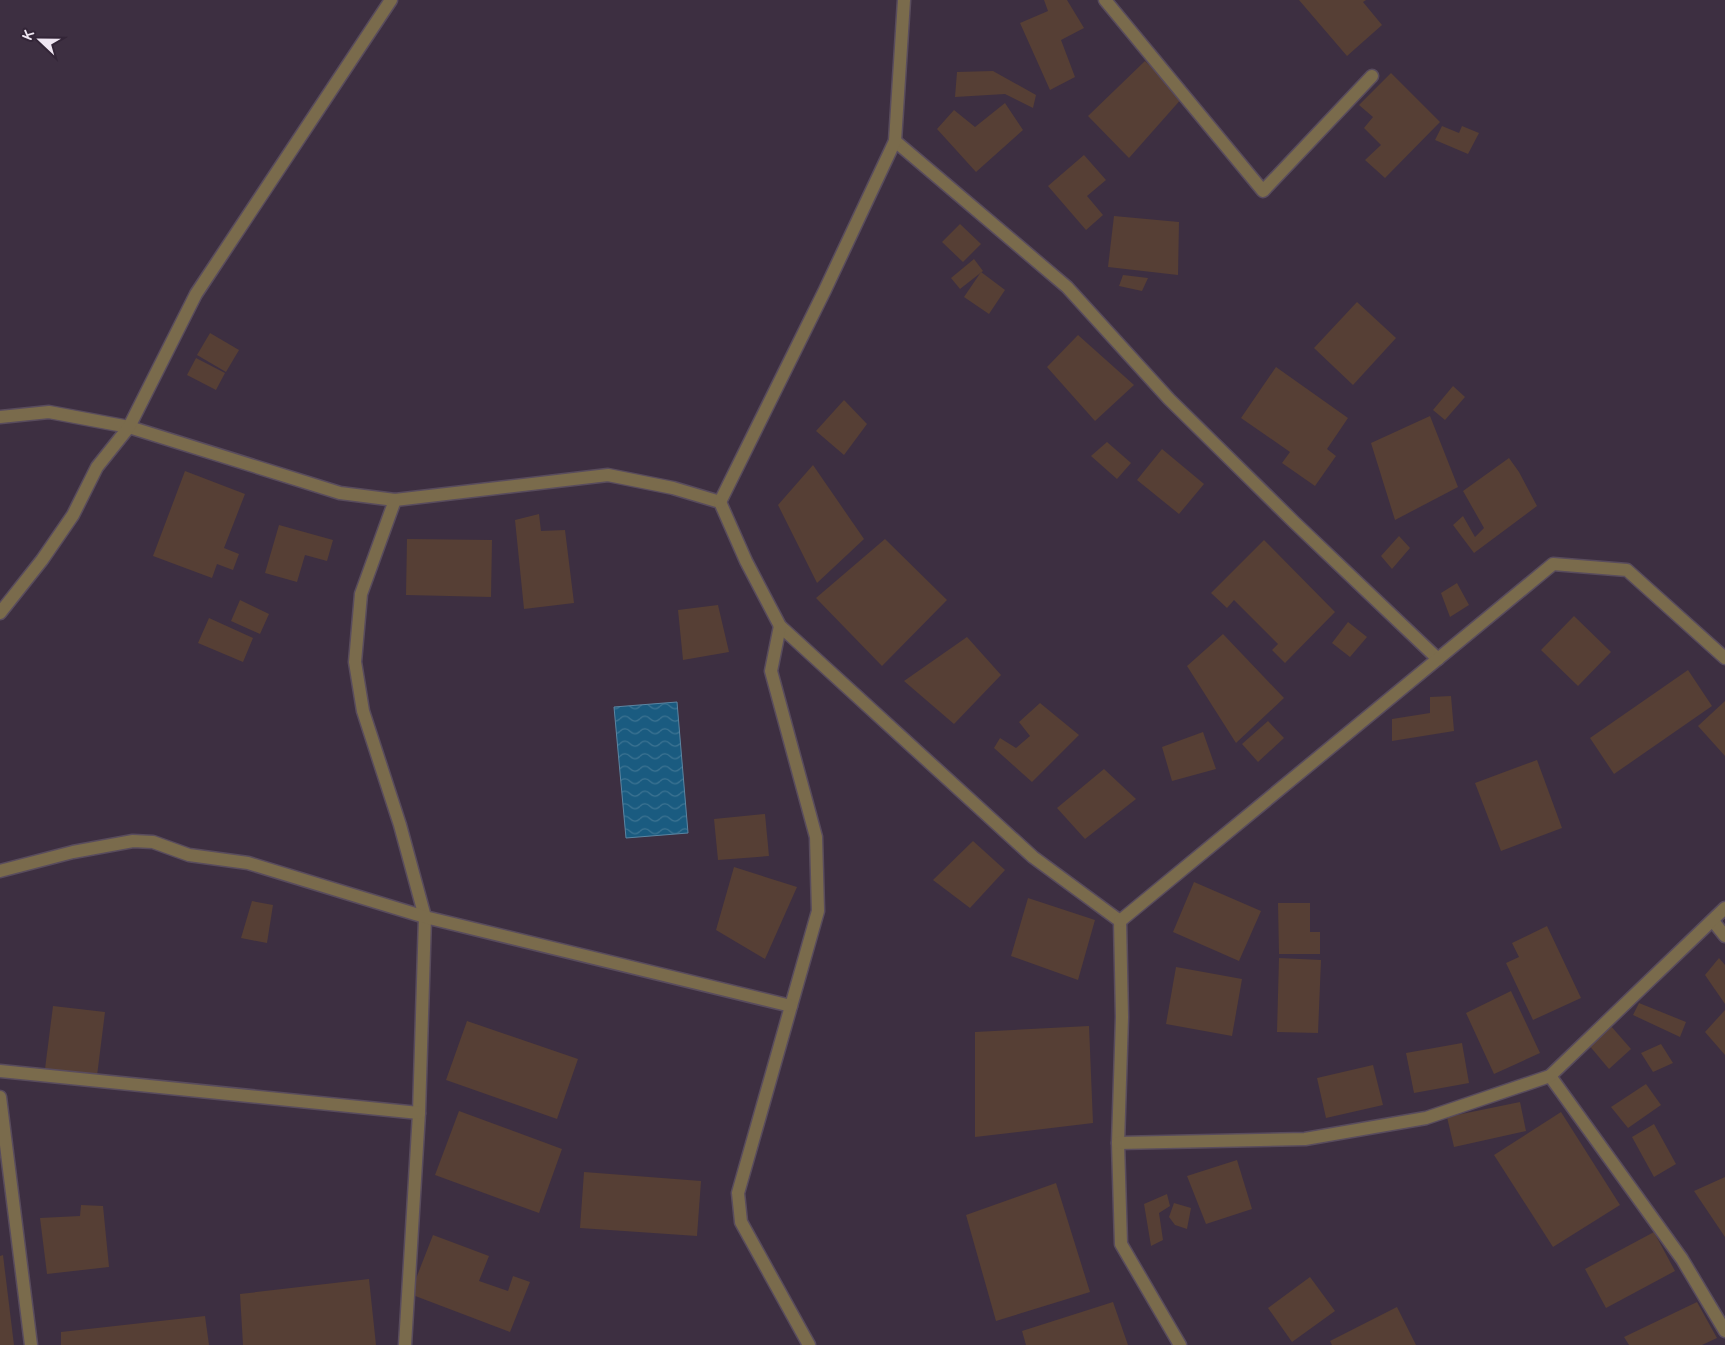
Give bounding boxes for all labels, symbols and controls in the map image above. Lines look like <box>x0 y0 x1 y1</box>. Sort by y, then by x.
north arrow <box>15 15 65 65</box>
text: K <box>19 27 38 43</box>

